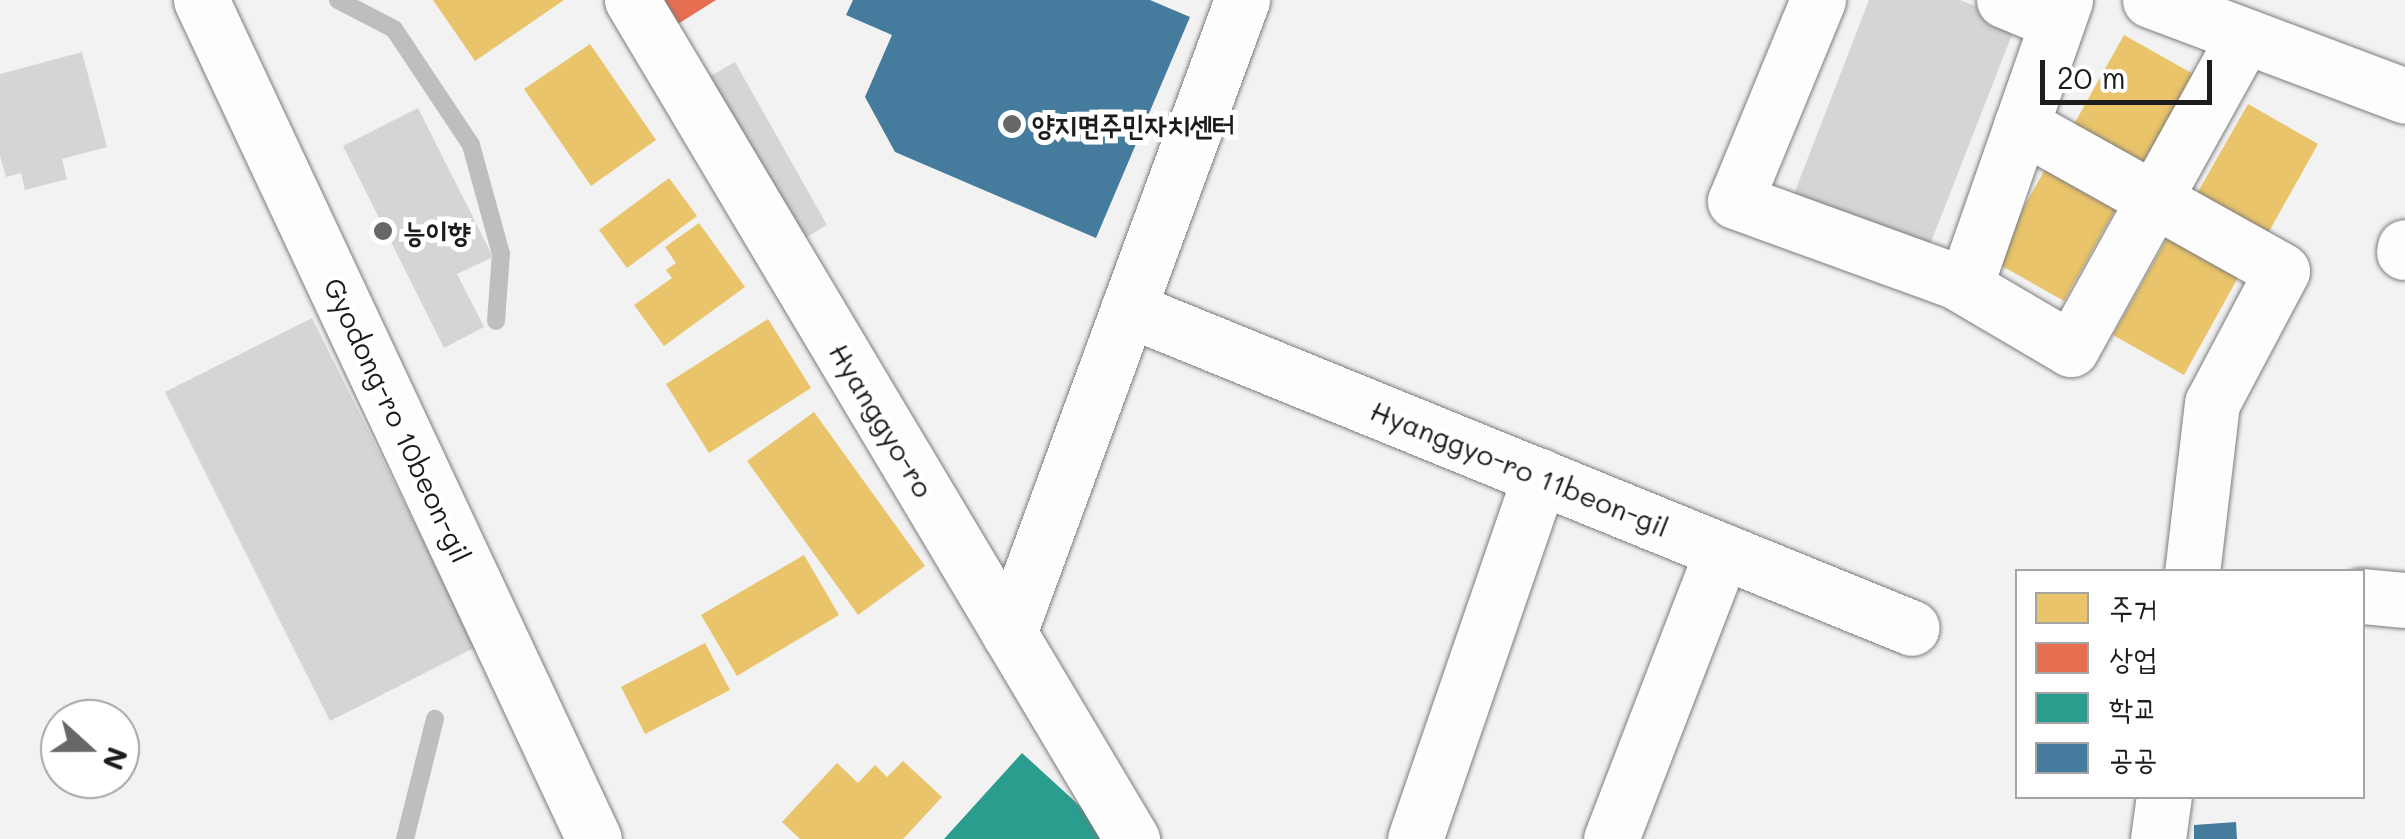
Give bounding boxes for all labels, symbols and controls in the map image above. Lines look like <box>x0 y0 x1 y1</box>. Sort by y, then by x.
scale bar <box>2045 40 2218 102</box>
text: 20 m <box>2057 57 2126 97</box>
place label: 양지면주민자치센터 <box>1032 107 1235 141</box>
marker: 양지면주민자치센터 <box>1001 113 1023 135</box>
place label: 능이향 <box>403 214 471 248</box>
marker: 능이향 <box>372 220 394 242</box>
street label: Gyodong-ro 10beon-gil <box>317 272 479 568</box>
street label: Hyanggyo-ro <box>823 337 941 503</box>
street label: Hyanggyo-ro 11beon-gil <box>1366 393 1674 543</box>
legend <box>2015 569 2365 799</box>
text: 주거 <box>2109 587 2157 627</box>
text: 상업 <box>2109 637 2157 677</box>
text: 학교 <box>2109 687 2157 727</box>
north arrow <box>40 699 140 799</box>
text: 공공 <box>2109 737 2157 777</box>
text: N <box>96 743 137 775</box>

